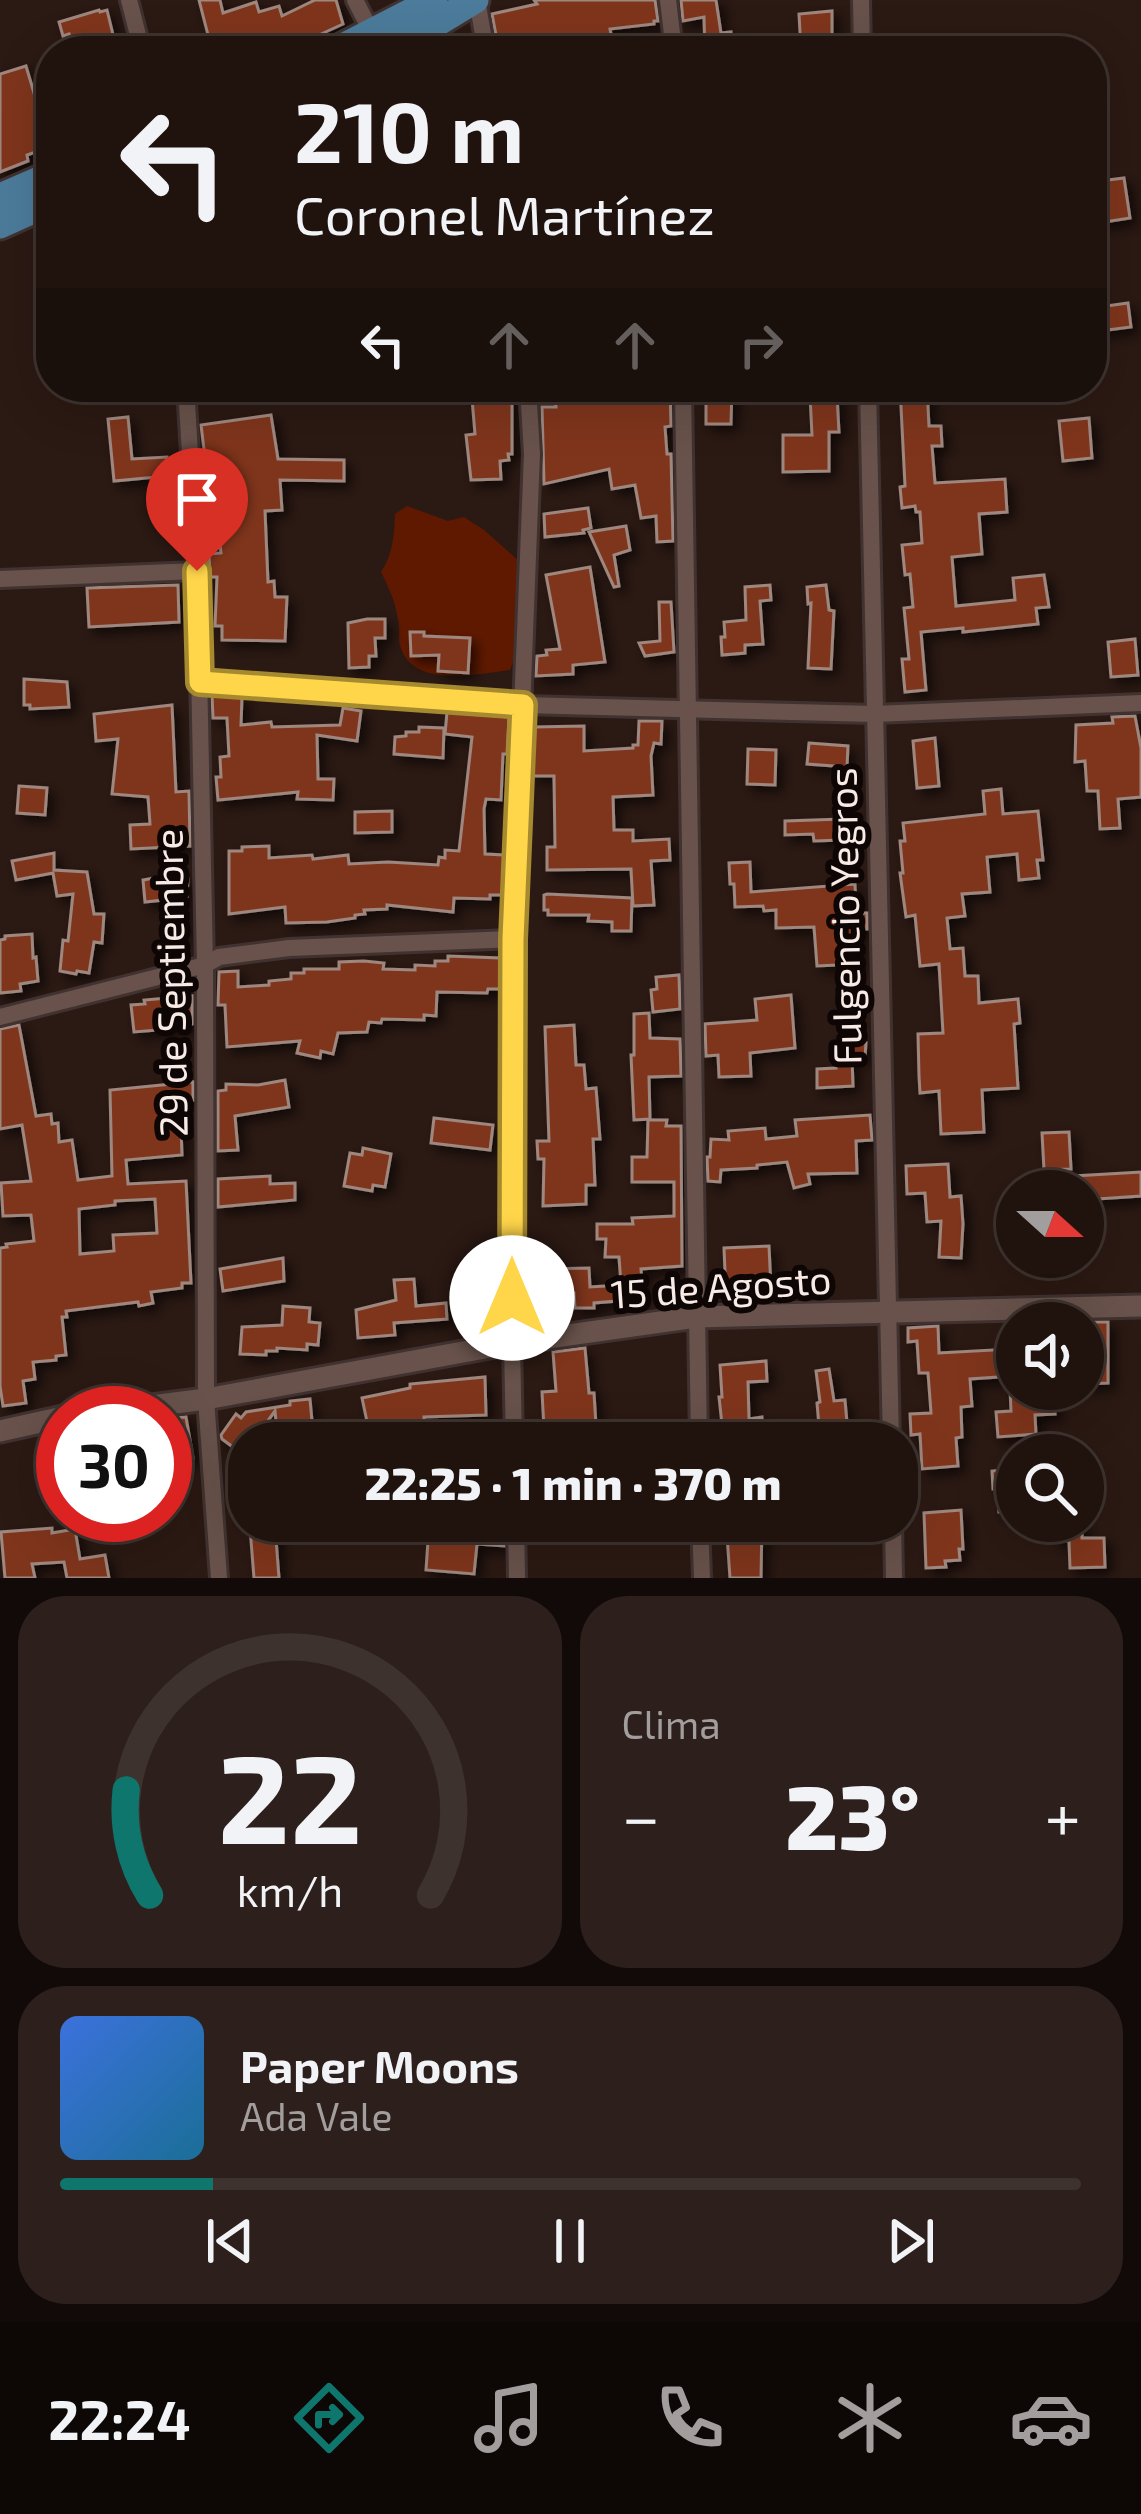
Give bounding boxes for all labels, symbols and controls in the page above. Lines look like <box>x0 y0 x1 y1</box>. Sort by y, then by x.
text: 210 m <box>294 79 524 180</box>
icon: left <box>96 84 252 240</box>
text: Coronel Martínez <box>294 181 715 246</box>
icon: left <box>350 312 416 378</box>
icon: ahead <box>476 312 542 378</box>
icon: ahead <box>602 312 668 378</box>
icon: right <box>728 312 794 378</box>
pin <box>146 448 248 571</box>
icon: arrive <box>164 466 230 532</box>
street label: Fulgencio Yegros <box>817 767 870 1065</box>
street label: 29 de Septiembre <box>143 829 196 1138</box>
north arrow <box>996 1170 1104 1278</box>
map controls <box>996 1170 1104 1542</box>
position arrow <box>449 1235 575 1361</box>
street label: 15 de Agosto <box>609 1254 833 1317</box>
button: sound <box>996 1302 1104 1410</box>
speed limit sign: 30 <box>36 1386 192 1542</box>
button: search <box>996 1434 1104 1542</box>
text: 22:25 · 1 min · 370 m <box>364 1455 782 1509</box>
text: Clima <box>622 1700 721 1747</box>
text: 22 <box>217 1719 362 1869</box>
text: 23° <box>785 1760 920 1868</box>
text: − <box>622 1775 660 1854</box>
text: + <box>1045 1775 1081 1854</box>
text: km/h <box>236 1864 343 1916</box>
text: Paper Moons <box>240 2038 519 2092</box>
text: Ada Vale <box>240 2092 392 2139</box>
icon: previous <box>197 2208 263 2274</box>
icon: pause <box>537 2208 603 2274</box>
icon: next <box>878 2208 944 2274</box>
icon: directions <box>287 2376 371 2460</box>
icon: music <box>467 2376 551 2460</box>
icon: phone <box>648 2376 732 2460</box>
icon: climate <box>828 2376 912 2460</box>
icon: car <box>1009 2376 1093 2460</box>
text: 22:24 <box>48 2386 191 2451</box>

